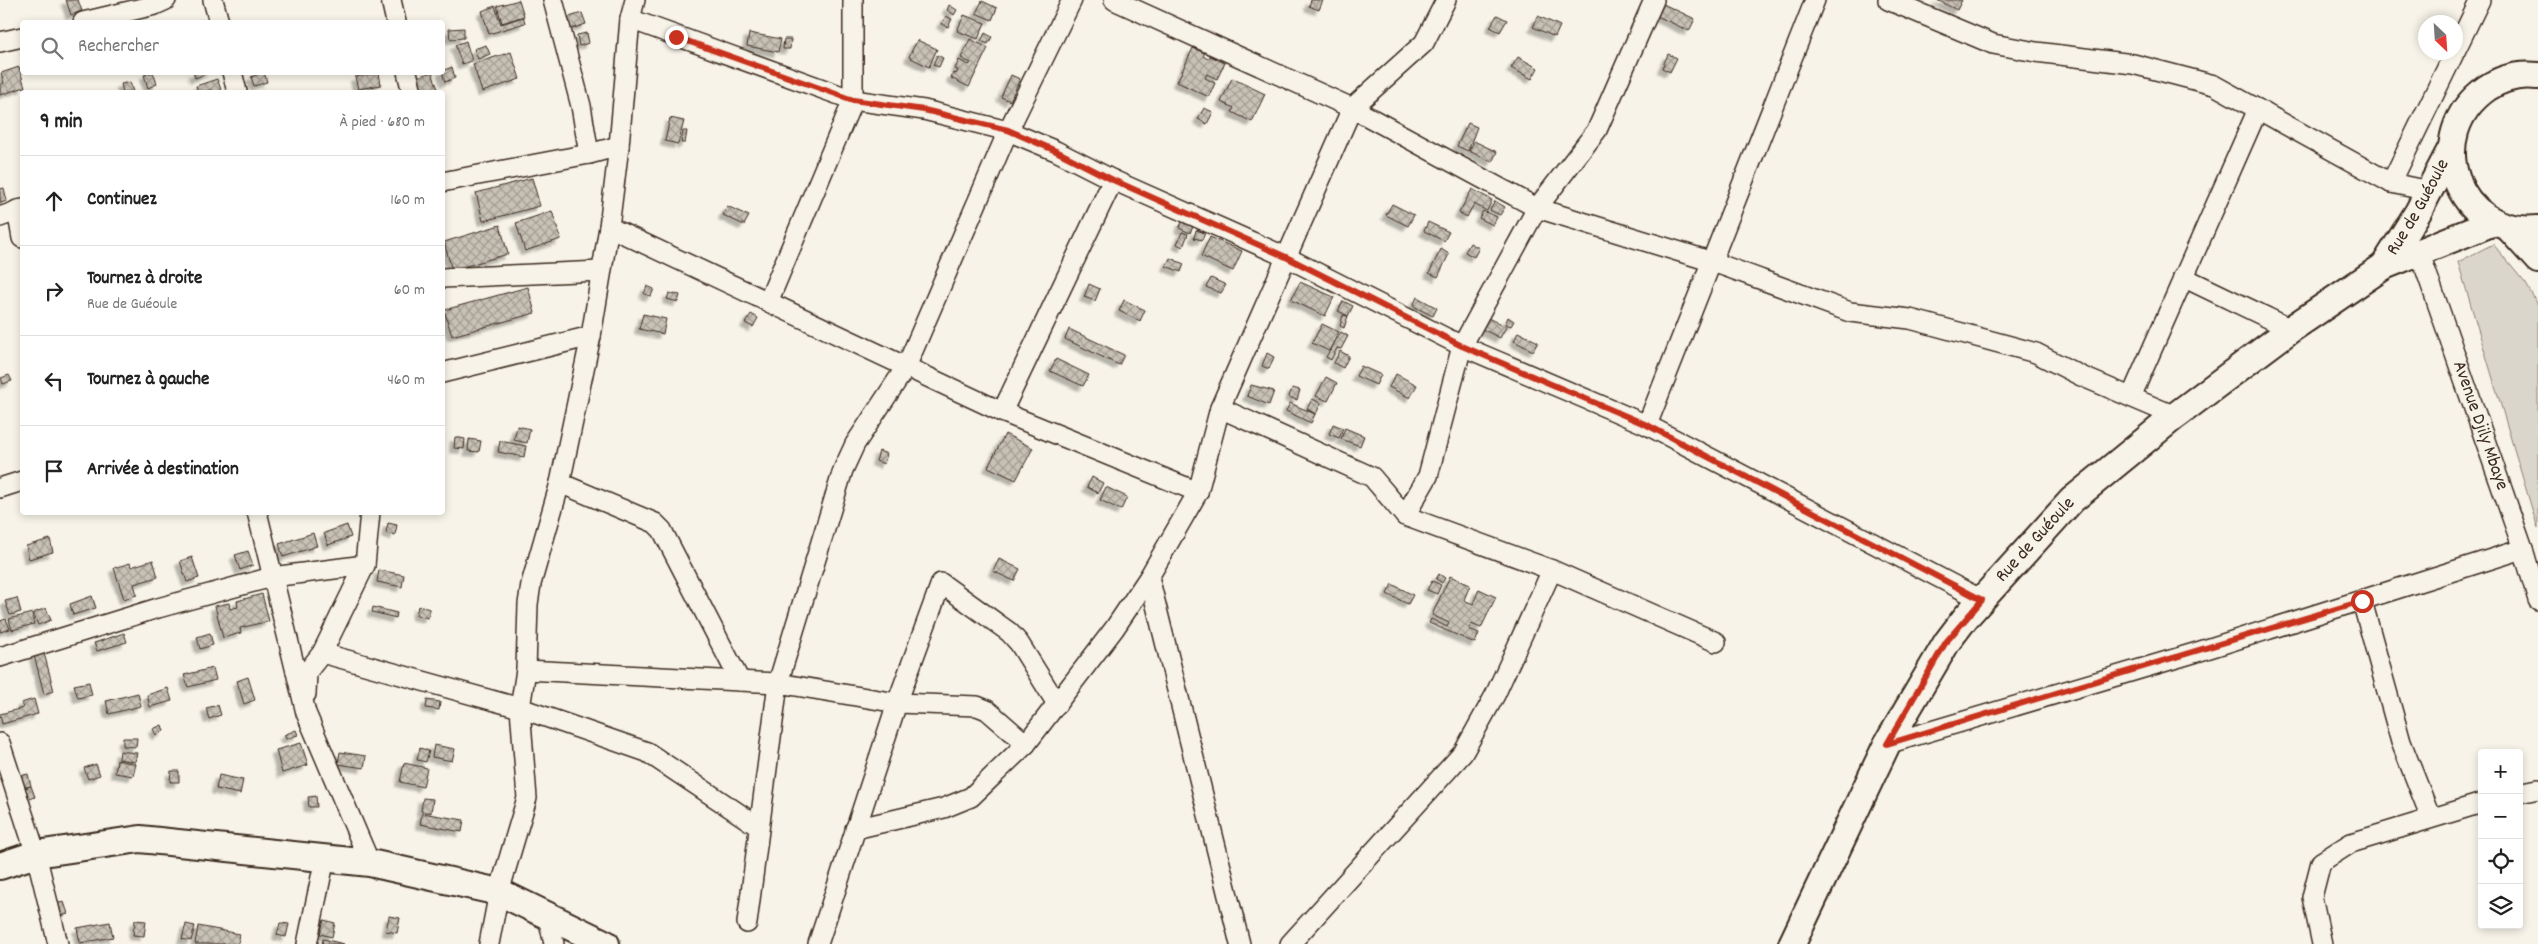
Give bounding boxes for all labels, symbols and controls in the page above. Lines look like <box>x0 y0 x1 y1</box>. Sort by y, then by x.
north arrow <box>2418 15 2463 60</box>
search box <box>20 20 445 75</box>
route end <box>665 26 688 49</box>
icon: search <box>38 34 66 62</box>
text: Rechercher <box>78 34 159 61</box>
text: 9 min <box>40 108 82 138</box>
text: À pied · 680 m <box>340 111 425 134</box>
street label: Rue de Guéoule <box>2380 154 2457 261</box>
icon: ahead <box>40 187 68 215</box>
text: Continuez <box>87 187 157 214</box>
text: 160 m <box>390 189 425 212</box>
text: Tournez à droite <box>87 266 202 293</box>
icon: right <box>40 277 68 305</box>
text: 60 m <box>394 279 425 302</box>
text: Rue de Guéoule <box>87 293 177 316</box>
street label: Avenue Djily Mbaye <box>2445 357 2515 494</box>
icon: left <box>40 367 68 395</box>
text: Tournez à gauche <box>87 367 209 394</box>
text: 460 m <box>387 369 425 392</box>
icon: arrive <box>40 457 68 485</box>
text: Arrivée à destination <box>87 457 239 484</box>
street label: Rue de Guéoule <box>1990 491 2082 589</box>
route start <box>2351 590 2374 613</box>
map controls <box>2478 749 2523 929</box>
button: + <box>2478 749 2523 794</box>
button: − <box>2478 794 2523 839</box>
button: locate <box>2478 839 2523 884</box>
button: layers <box>2478 884 2523 929</box>

